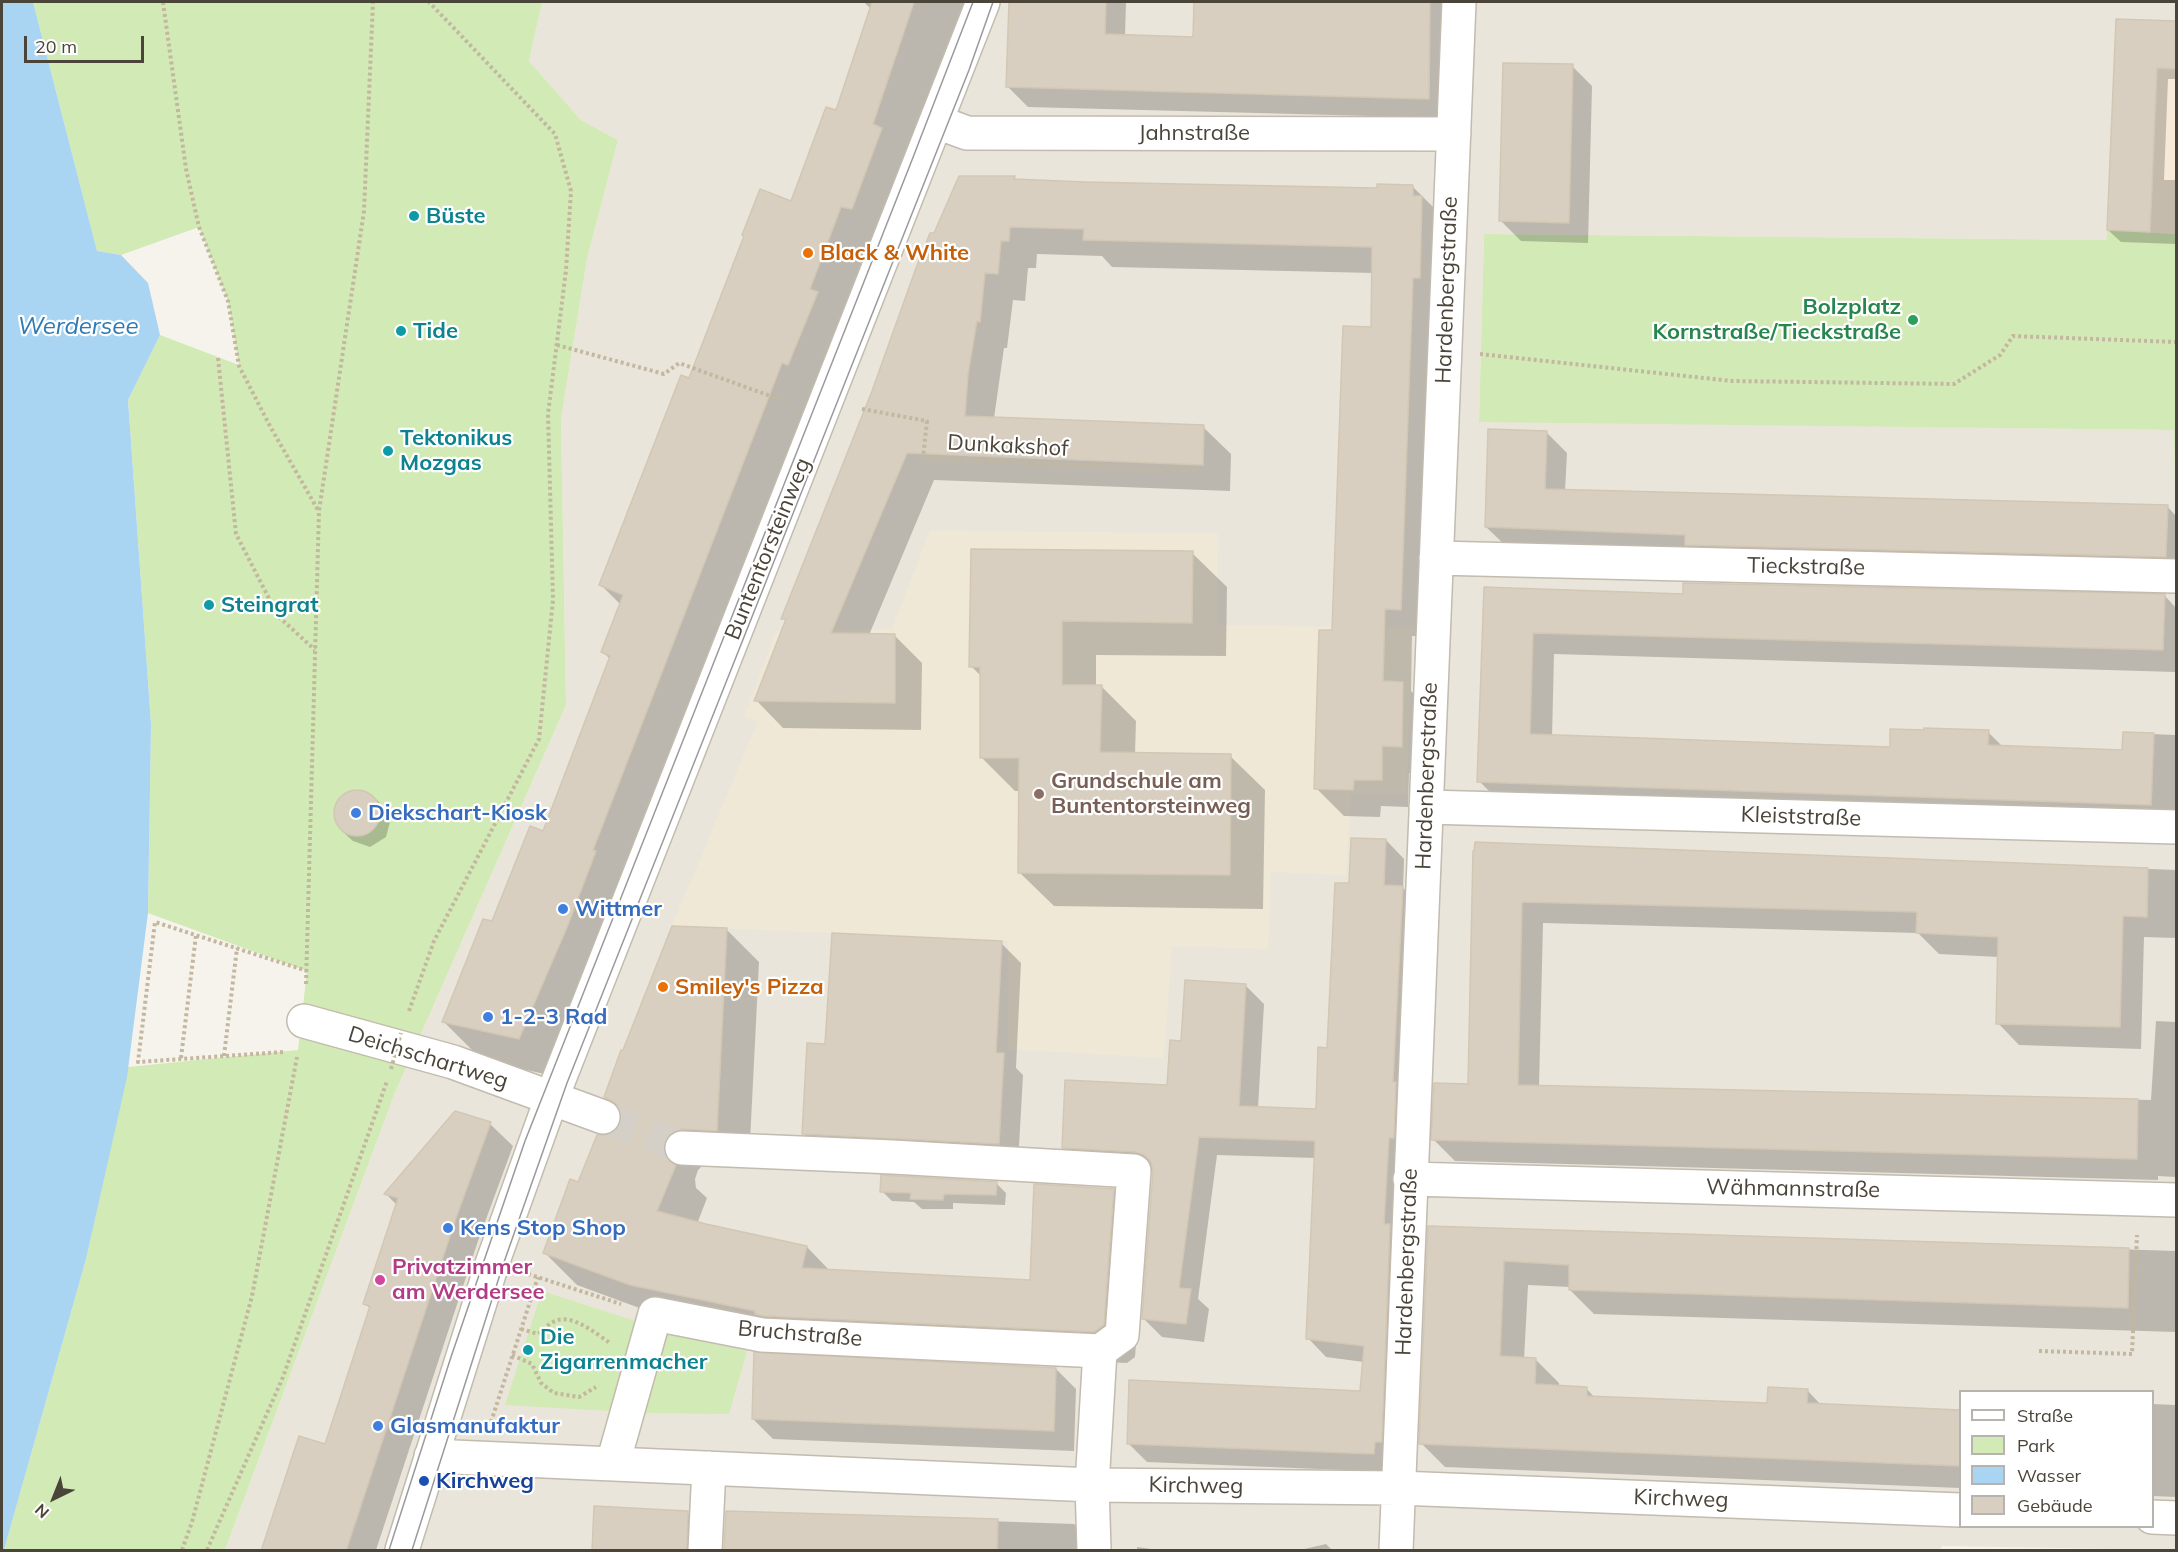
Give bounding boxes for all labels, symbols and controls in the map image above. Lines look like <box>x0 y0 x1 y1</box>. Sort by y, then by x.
scale bar <box>27 24 147 62</box>
text: 20 m <box>35 35 77 58</box>
street label: Jahnstraße <box>1138 120 1250 146</box>
street label: Hardenbergstraße <box>1431 196 1463 384</box>
place label: Büste <box>426 203 485 229</box>
marker: Büste <box>407 209 421 223</box>
place label: Black & White <box>820 240 969 266</box>
marker: Black & White <box>801 246 815 260</box>
place label: Bolzplatz Kornstraße/Tieckstraße <box>1653 294 1901 346</box>
water label: Werdersee <box>18 313 138 341</box>
marker: Bolzplatz Kornstraße/Tieckstraße <box>1906 313 1920 327</box>
place label: Tide <box>413 318 458 344</box>
marker: Tide <box>394 324 408 338</box>
place label: Tektonikus Mozgas <box>400 425 512 476</box>
street label: Dunkakshof <box>947 430 1069 462</box>
marker: Tektonikus Mozgas <box>381 444 395 458</box>
street label: Buntentorsteinweg <box>720 454 816 644</box>
street label: Tieckstraße <box>1747 553 1865 581</box>
place label: Steingrat <box>221 592 319 618</box>
marker: Steingrat <box>202 598 216 612</box>
street label: Hardenbergstraße <box>1411 682 1443 870</box>
place label: Grundschule am Buntentorsteinweg <box>1051 768 1251 819</box>
marker: Grundschule am Buntentorsteinweg <box>1032 787 1046 801</box>
place label: Diekschart-Kiosk <box>368 800 547 826</box>
street label: Kleiststraße <box>1740 802 1862 832</box>
marker: Diekschart-Kiosk <box>349 806 363 820</box>
place label: Wittmer <box>575 896 662 922</box>
marker: Wittmer <box>556 902 570 916</box>
place label: Smiley's Pizza <box>675 974 824 1000</box>
marker: Smiley's Pizza <box>656 980 670 994</box>
place label: 1-2-3 Rad <box>500 1004 608 1030</box>
marker: 1-2-3 Rad <box>481 1010 495 1024</box>
street label: Deichschartweg <box>345 1021 511 1095</box>
street label: Hardenbergstraße <box>1391 1168 1423 1356</box>
street label: Wähmannstraße <box>1706 1174 1880 1204</box>
place label: Kens Stop Shop <box>460 1215 626 1241</box>
marker: Kens Stop Shop <box>441 1221 455 1235</box>
place label: Privatzimmer am Werdersee <box>392 1254 545 1306</box>
marker: Privatzimmer am Werdersee <box>373 1273 387 1287</box>
street label: Bruchstraße <box>737 1315 863 1353</box>
place label: Die Zigarrenmacher <box>540 1324 707 1376</box>
marker: Die Zigarrenmacher <box>521 1343 535 1357</box>
legend <box>1959 1390 2154 1528</box>
text: Straße <box>2017 1404 2073 1427</box>
place label: Glasmanufaktur <box>390 1413 560 1439</box>
marker: Glasmanufaktur <box>371 1419 385 1433</box>
text: Park <box>2017 1434 2055 1457</box>
text: Wasser <box>2017 1464 2081 1487</box>
north arrow <box>24 1468 84 1528</box>
place label: Kirchweg <box>436 1468 534 1494</box>
street label: Kirchweg <box>1148 1472 1244 1500</box>
marker: Kirchweg <box>417 1474 431 1488</box>
street label: Kirchweg <box>1633 1484 1729 1514</box>
text: Gebäude <box>2017 1494 2093 1517</box>
text: N <box>30 1500 53 1523</box>

